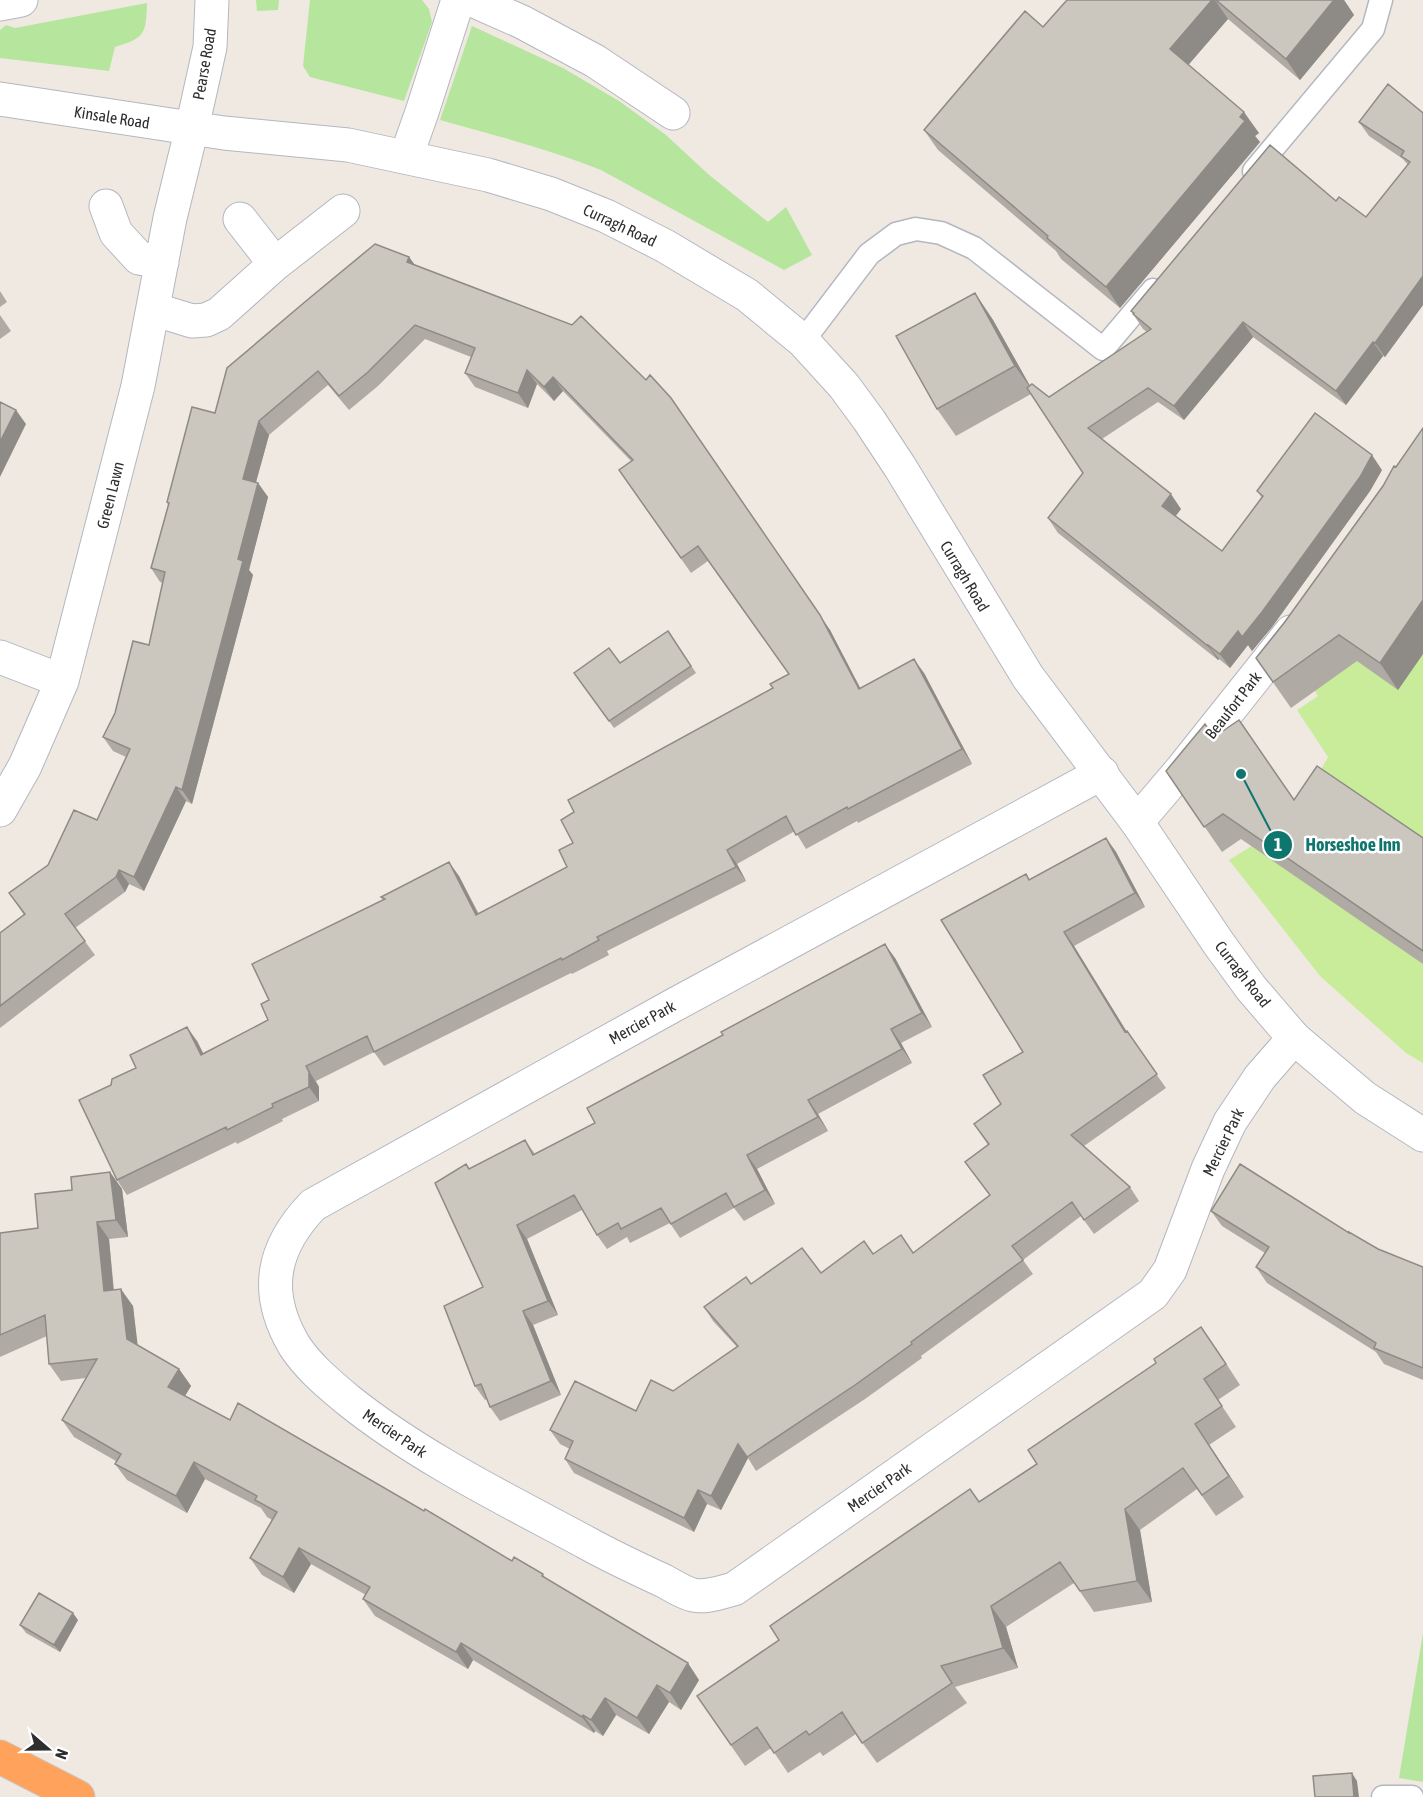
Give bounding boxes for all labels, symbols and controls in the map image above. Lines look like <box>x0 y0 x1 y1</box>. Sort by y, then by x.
street label: Pearse Road <box>189 27 219 101</box>
street label: Kinsale Road <box>73 102 151 132</box>
street label: Curragh Road <box>580 200 660 251</box>
street label: Green Lawn <box>93 460 127 530</box>
street label: Curragh Road <box>936 538 993 615</box>
street label: Beaufort Park <box>1201 668 1265 742</box>
callout: Horseshoe Inn <box>1263 827 1412 863</box>
text: 1 <box>1274 834 1282 855</box>
text: Horseshoe Inn <box>1306 834 1401 855</box>
street label: Curragh Road <box>1211 937 1274 1011</box>
street label: Mercier Park <box>606 996 678 1048</box>
street label: Mercier Park <box>1199 1105 1247 1179</box>
street label: Mercier Park <box>360 1405 430 1461</box>
street label: Mercier Park <box>844 1459 914 1515</box>
north arrow <box>18 1719 78 1779</box>
text: N <box>52 1747 72 1762</box>

